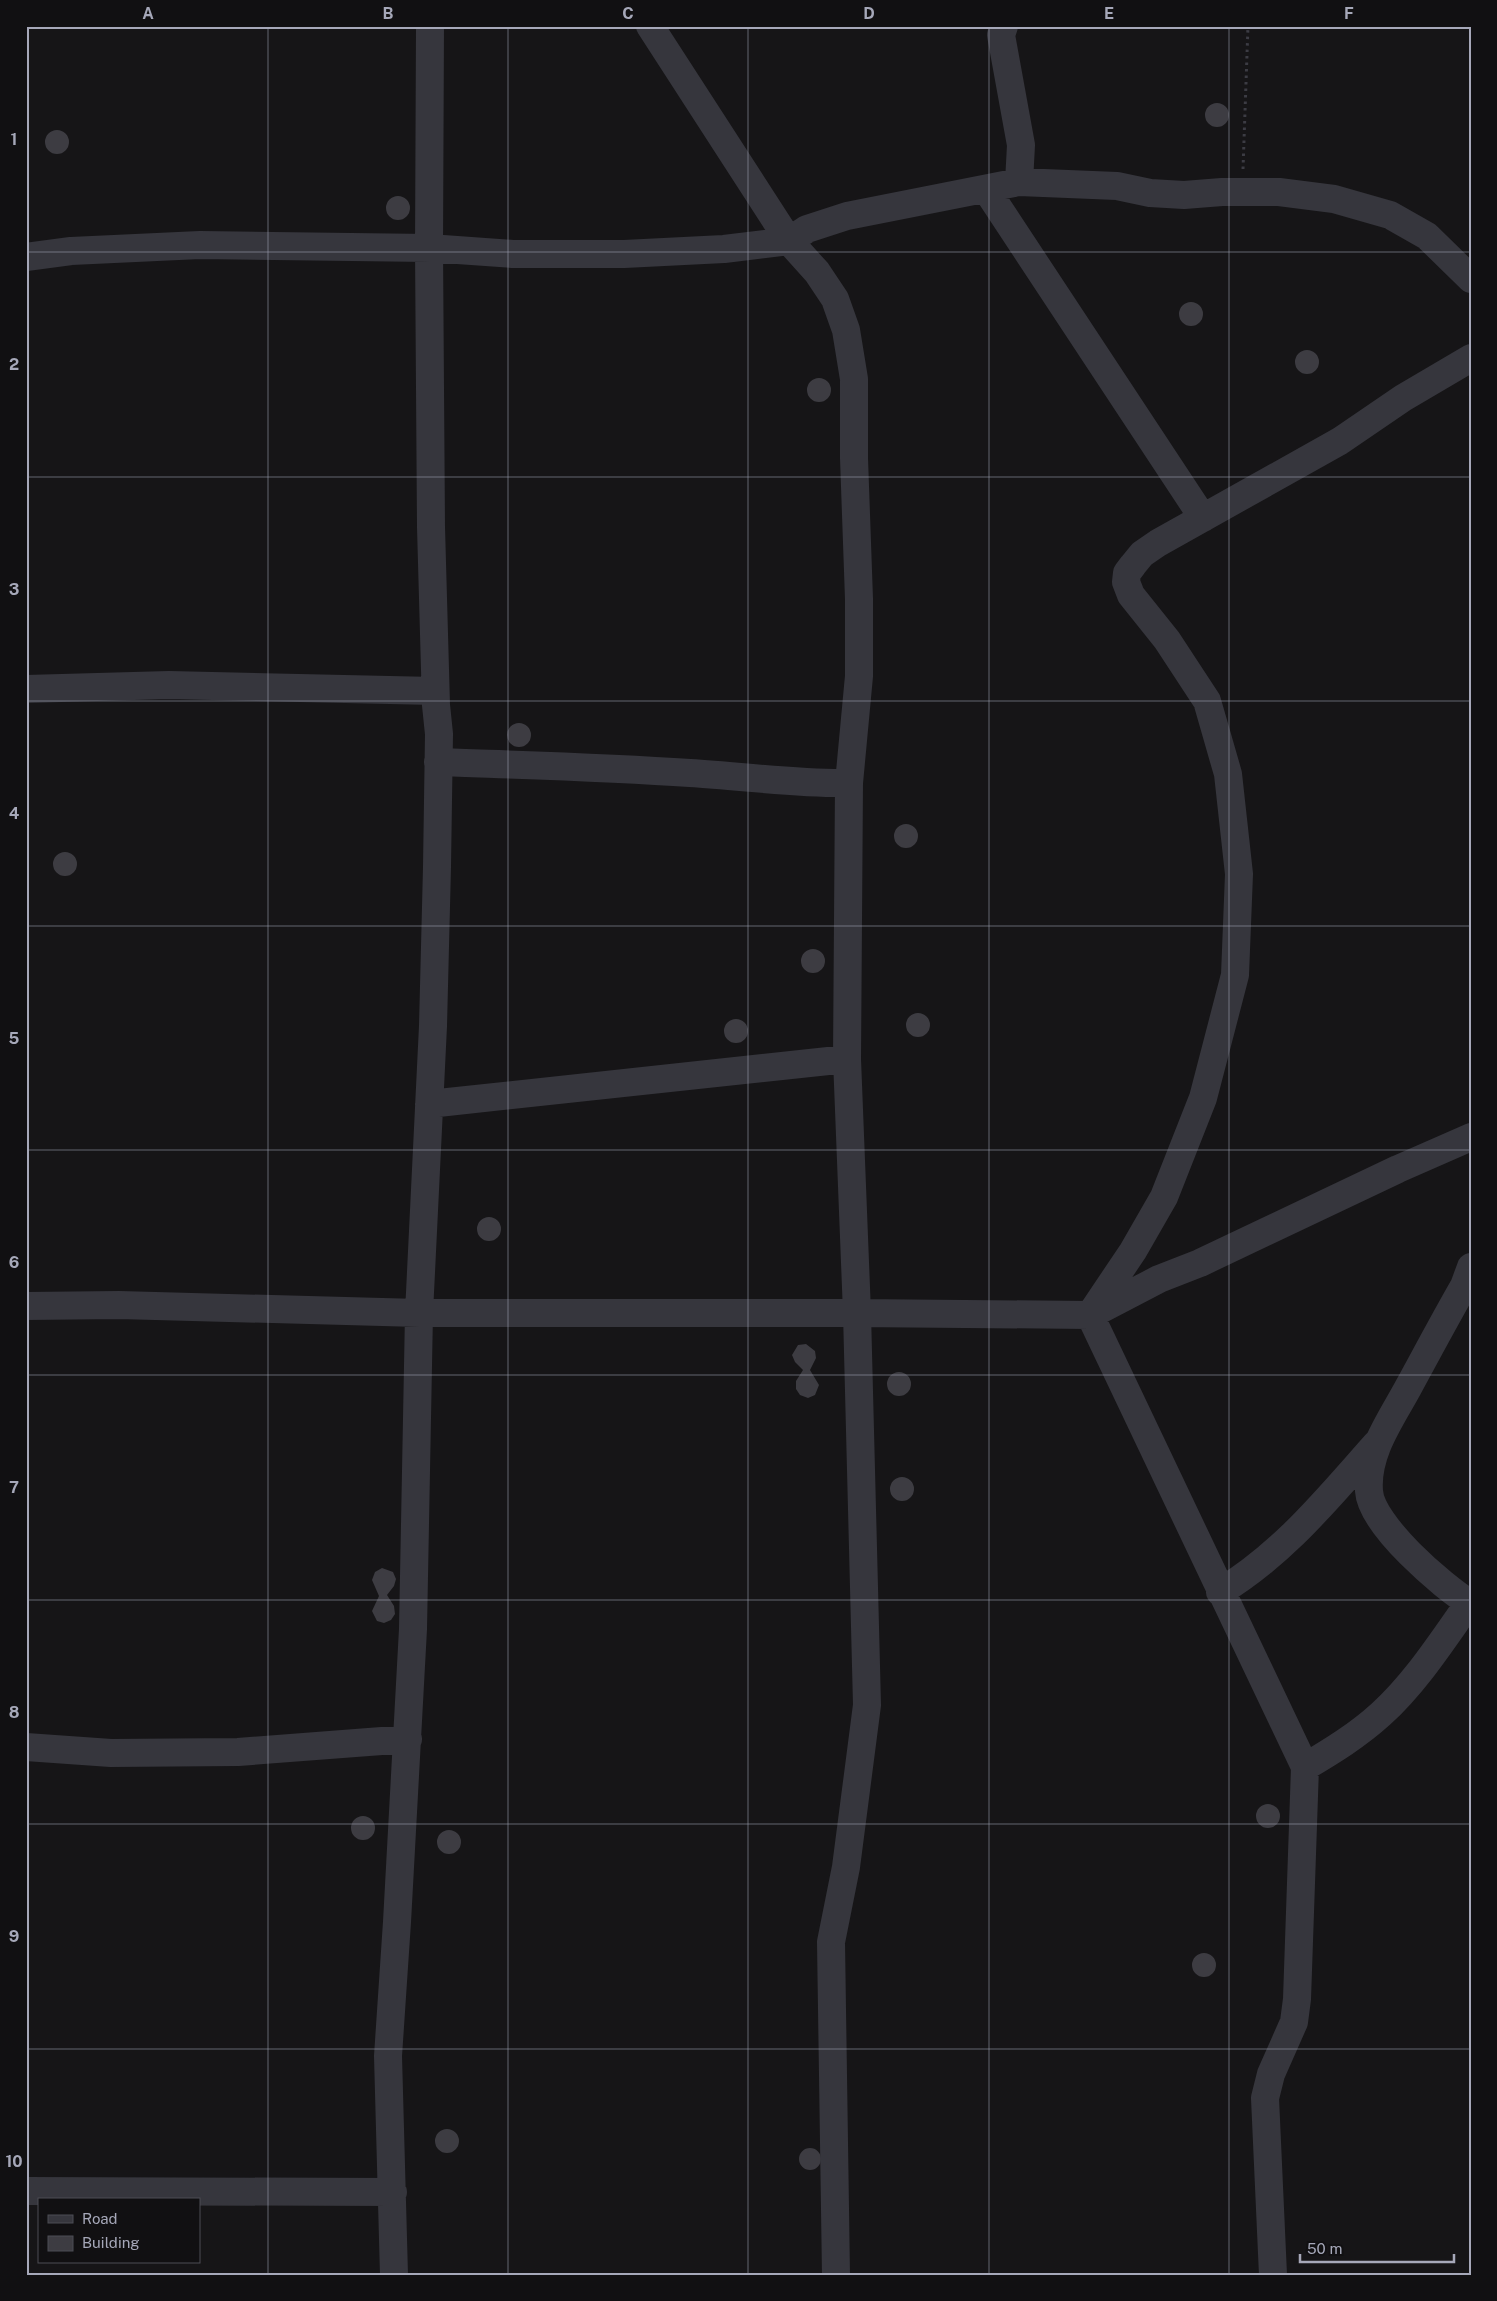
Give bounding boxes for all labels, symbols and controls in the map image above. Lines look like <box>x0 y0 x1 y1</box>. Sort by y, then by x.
text: A <box>142 4 154 23</box>
text: B <box>383 4 394 23</box>
text: C <box>622 4 634 23</box>
text: D <box>863 4 875 23</box>
text: E <box>1104 4 1114 23</box>
text: F <box>1344 4 1354 23</box>
text: 1 <box>11 130 17 149</box>
text: 2 <box>9 355 19 374</box>
text: 3 <box>9 580 19 599</box>
text: 4 <box>9 804 20 823</box>
text: 5 <box>9 1029 20 1048</box>
text: 6 <box>9 1253 19 1272</box>
text: 7 <box>9 1478 19 1497</box>
text: 8 <box>9 1703 20 1722</box>
text: 9 <box>9 1927 19 1946</box>
text: 10 <box>5 2152 23 2171</box>
legend <box>38 2198 200 2264</box>
text: Road <box>82 2210 118 2227</box>
scale bar <box>1300 2231 1453 2263</box>
text: Building <box>82 2234 140 2251</box>
text: 50 m <box>1307 2240 1342 2257</box>

